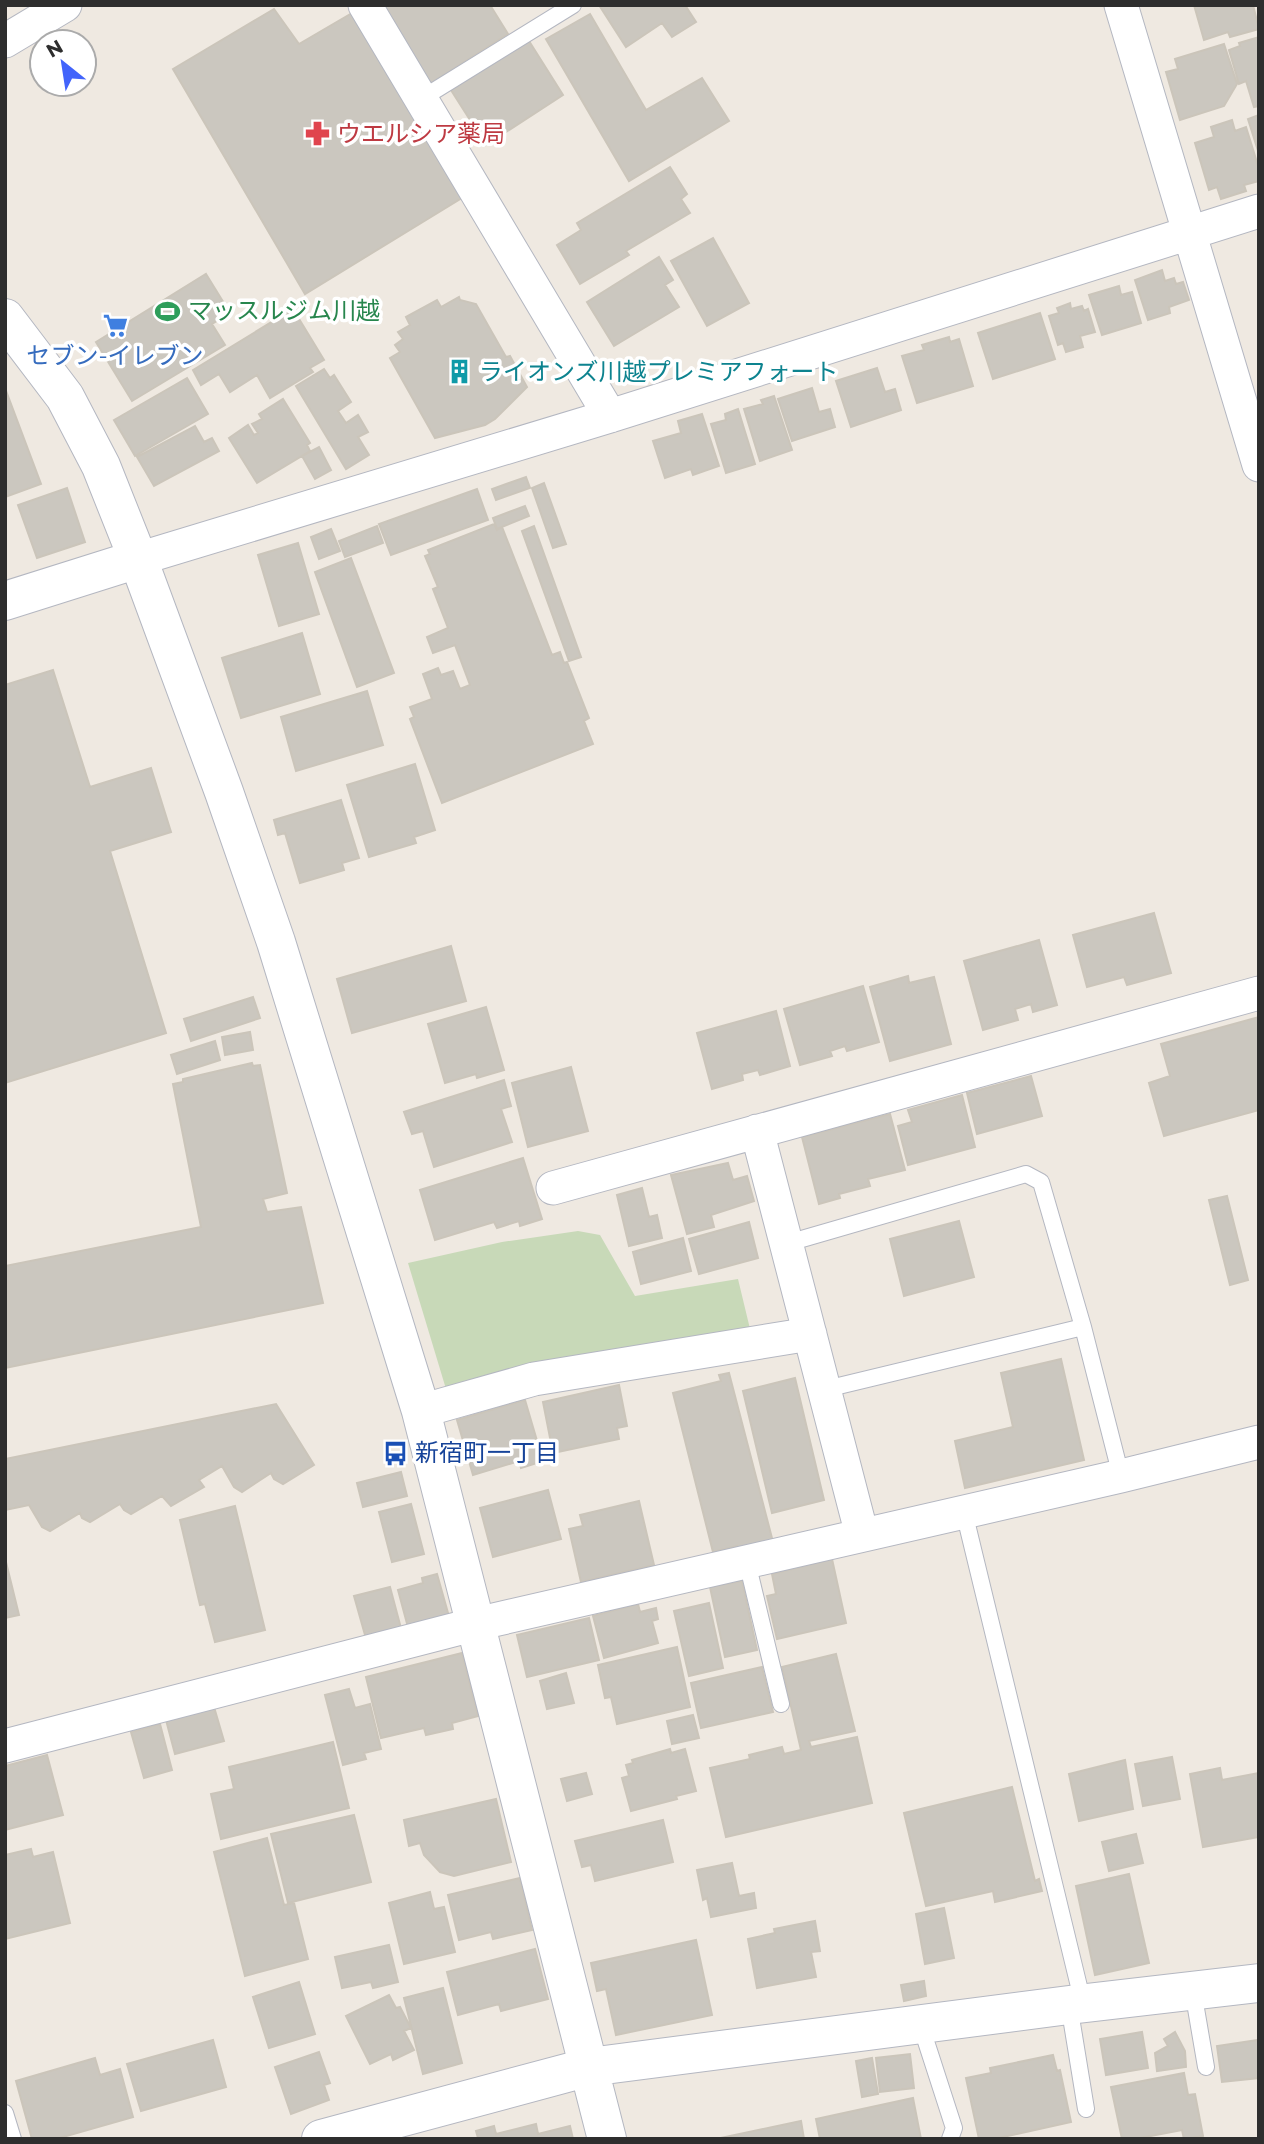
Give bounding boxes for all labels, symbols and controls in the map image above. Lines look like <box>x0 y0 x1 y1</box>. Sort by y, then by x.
north arrow <box>28 28 98 98</box>
text: N <box>42 35 67 63</box>
place label: ウエルシア薬局 <box>337 119 505 148</box>
pharmacy icon: ウエルシア薬局 <box>303 120 331 148</box>
place label: マッスルジム川越 <box>188 296 380 325</box>
sports icon: マッスルジム川越 <box>154 297 182 325</box>
supermarket icon: セブン-イレブン <box>101 311 129 339</box>
place label: セブン-イレブン <box>26 341 204 370</box>
place label: ライオンズ川越プレミアフォート <box>479 357 839 386</box>
building icon: ライオンズ川越プレミアフォート <box>445 358 473 386</box>
place label: 新宿町一丁目 <box>415 1438 559 1467</box>
bus stop icon: 新宿町一丁目 <box>381 1439 409 1467</box>

